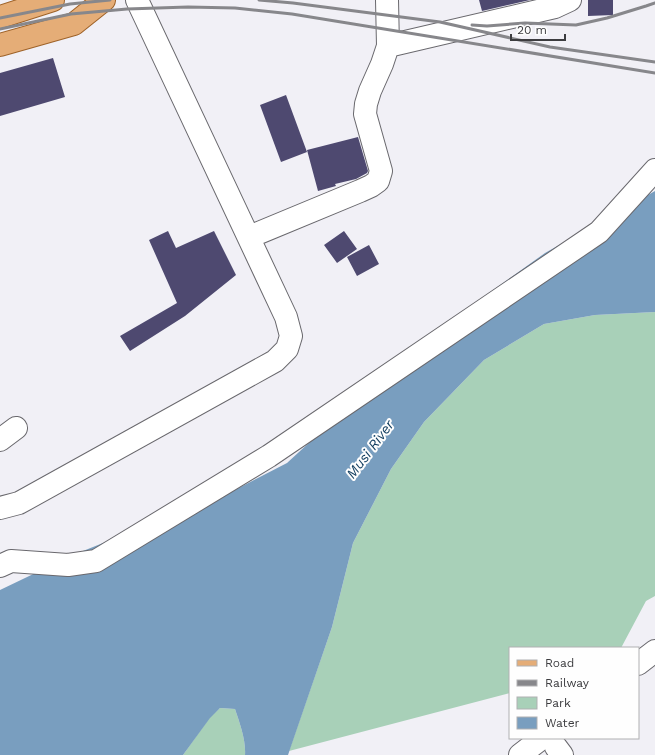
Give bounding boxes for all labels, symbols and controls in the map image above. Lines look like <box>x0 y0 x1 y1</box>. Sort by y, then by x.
scale bar <box>511 16 565 42</box>
text: 20 m <box>517 23 547 37</box>
water label: Musi River <box>343 416 397 481</box>
legend <box>509 647 639 739</box>
text: Road <box>545 656 574 670</box>
text: Railway <box>545 676 590 690</box>
text: Park <box>545 696 571 710</box>
text: Water <box>545 716 580 730</box>

